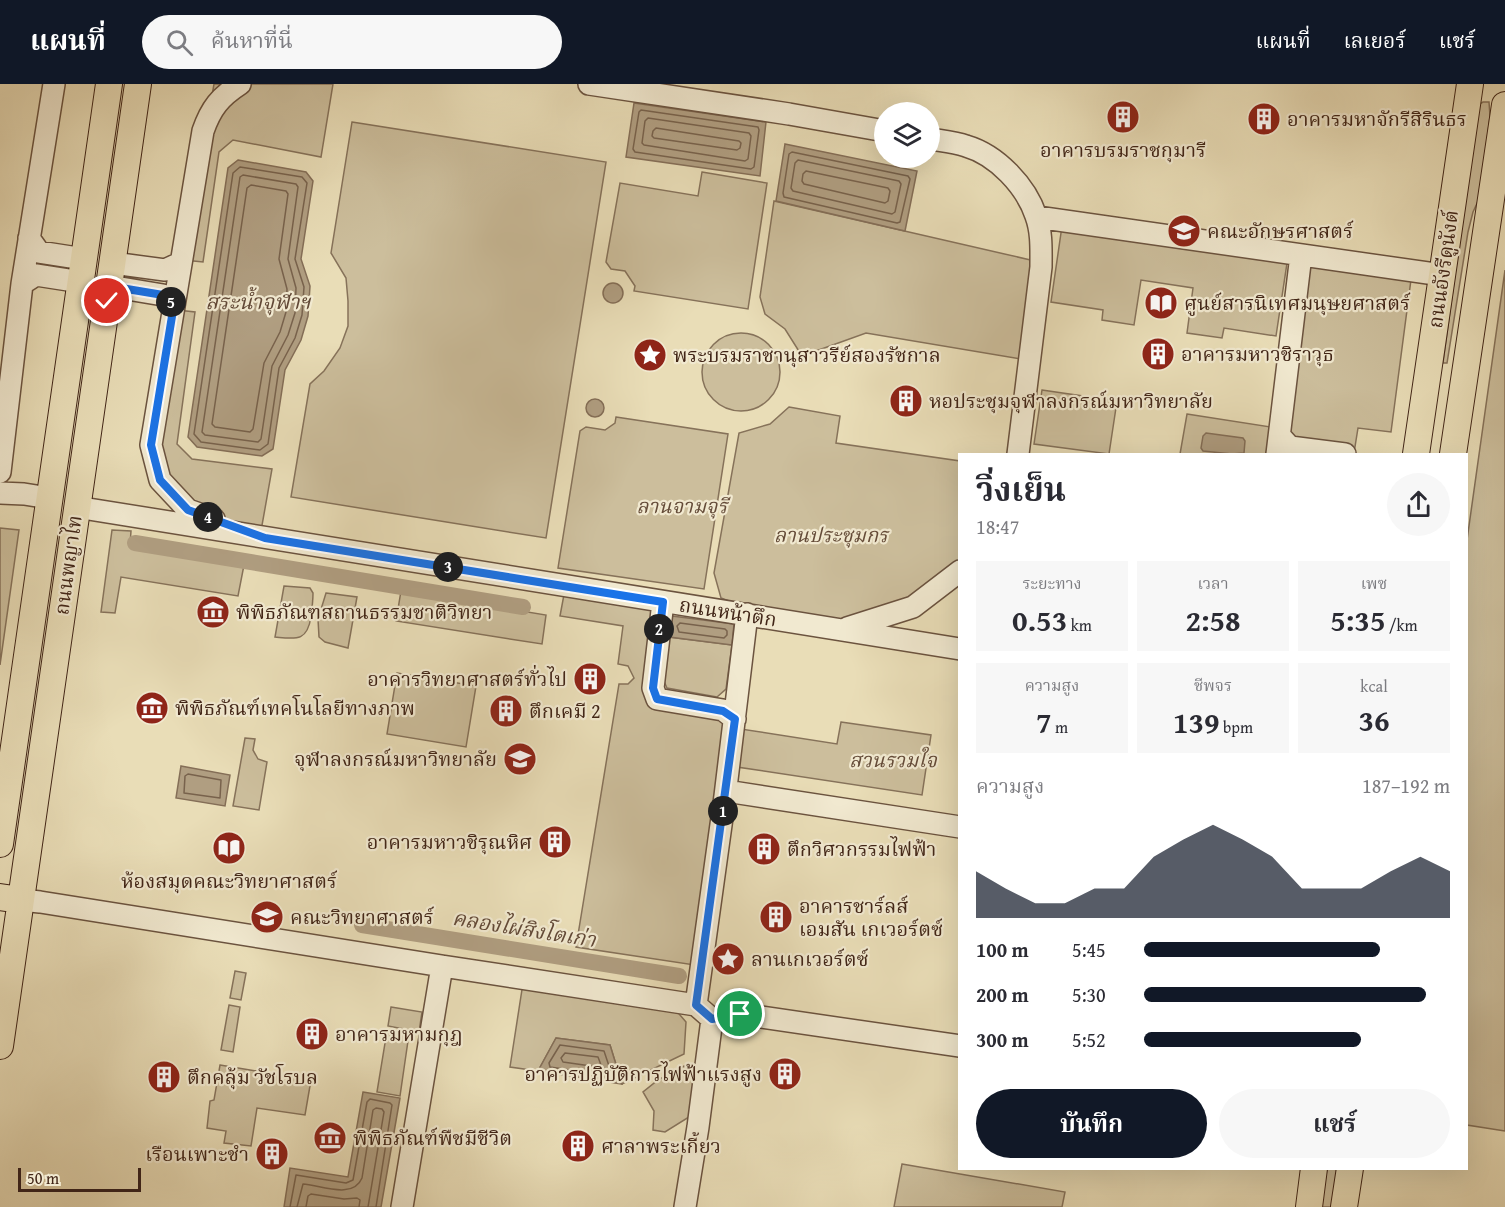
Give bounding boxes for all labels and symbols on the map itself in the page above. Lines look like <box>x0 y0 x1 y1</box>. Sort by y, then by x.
building icon: อาคารบรมราชกุมารี <box>1105 99 1141 135</box>
building icon: อาคารมหาจักรีสิรินธร <box>1246 101 1282 137</box>
place label: อาคารมหาจักรีสิรินธร <box>1287 104 1467 133</box>
place label: อาคารบรมราชกุมารี <box>1040 135 1206 164</box>
street label: ถนนอังรีดูนังต์ <box>1420 208 1465 330</box>
school or university icon: คณะอักษรศาสตร์ <box>1166 213 1202 249</box>
place label: คณะอักษรศาสตร์ <box>1207 216 1354 245</box>
pin <box>81 275 132 326</box>
library icon: ศูนย์สารนิเทศมนุษยศาสตร์ <box>1143 285 1179 321</box>
water label: สระน้ำจุฬาฯ <box>205 286 312 317</box>
pin: 5 <box>156 287 186 317</box>
place label: ศูนย์สารนิเทศมนุษยศาสตร์ <box>1184 288 1411 317</box>
building icon: อาคารมหาวชิราวุธ <box>1140 336 1176 372</box>
place icon: พระบรมราชานุสาวรีย์สองรัชกาล <box>632 337 668 373</box>
place label: อาคารมหาวชิราวุธ <box>1181 339 1334 368</box>
place label: พระบรมราชานุสาวรีย์สองรัชกาล <box>673 340 941 369</box>
building icon: หอประชุมจุฬาลงกรณ์มหาวิทยาลัย <box>888 383 924 419</box>
place label: หอประชุมจุฬาลงกรณ์มหาวิทยาลัย <box>929 386 1213 415</box>
park label: ลานจามจุรี <box>637 491 731 520</box>
pin: 4 <box>193 502 223 532</box>
street label: ถนนพญาไท <box>46 513 89 617</box>
park label: ลานประชุมกร <box>774 520 890 549</box>
pin: 3 <box>433 552 463 582</box>
street label: ถนนหน้าตึก <box>677 589 779 634</box>
museum icon: พิพิธภัณฑสถานธรรมชาติวิทยา <box>195 594 231 630</box>
place label: พิพิธภัณฑสถานธรรมชาติวิทยา <box>236 597 492 626</box>
pin: 2 <box>644 614 674 644</box>
building icon: อาคารวิทยาศาสตร์ทั่วไป <box>572 661 608 697</box>
place label: อาคารวิทยาศาสตร์ทั่วไป <box>367 664 567 693</box>
museum icon: พิพิธภัณฑ์เทคโนโลยีทางภาพ <box>134 690 170 726</box>
place label: พิพิธภัณฑ์เทคโนโลยีทางภาพ <box>175 693 415 722</box>
building icon: ตึกเคมี 2 <box>488 693 524 729</box>
place label: ตึกเคมี 2 <box>529 696 601 725</box>
school or university icon: จุฬาลงกรณ์มหาวิทยาลัย <box>502 741 538 777</box>
place label: จุฬาลงกรณ์มหาวิทยาลัย <box>294 744 497 773</box>
park label: สวนรวมใจ <box>849 745 937 774</box>
pin: 1 <box>708 796 738 826</box>
building icon: อาคารมหาวชิรุณหิศ <box>537 824 573 860</box>
place label: อาคารมหาวชิรุณหิศ <box>367 827 532 856</box>
library icon: ห้องสมุดคณะวิทยาศาสตร์ <box>211 830 247 866</box>
building icon: ตึกวิศวกรรมไฟฟ้า <box>746 831 782 867</box>
place label: ตึกวิศวกรรมไฟฟ้า <box>787 834 936 863</box>
place label: ห้องสมุดคณะวิทยาศาสตร์ <box>121 866 338 895</box>
place label: อาคารชาร์ลส์ เอมสัน เกเวอร์ตซ์ <box>799 891 943 943</box>
school or university icon: คณะวิทยาศาสตร์ <box>249 899 285 935</box>
building icon: อาคารชาร์ลส์ เอมสัน เกเวอร์ตซ์ <box>758 899 794 935</box>
place label: คณะวิทยาศาสตร์ <box>290 902 435 931</box>
water label: คลองไผ่สิงโตเก่า <box>450 902 599 955</box>
place icon: ลานเกเวอร์ตซ์ <box>710 941 746 977</box>
place label: ลานเกเวอร์ตซ์ <box>751 944 869 973</box>
pin <box>714 988 765 1039</box>
building icon: อาคารมหามกุฎ <box>294 1016 330 1052</box>
place label: อาคารมหามกุฎ <box>335 1019 463 1048</box>
building icon: อาคารปฏิบัติการไฟฟ้าแรงสูง <box>767 1056 803 1092</box>
building icon: ตึกคลุ้ม วัชโรบล <box>146 1059 182 1095</box>
place label: อาคารปฏิบัติการไฟฟ้าแรงสูง <box>524 1059 762 1088</box>
place label: ตึกคลุ้ม วัชโรบล <box>187 1062 318 1091</box>
museum icon: พิพิธภัณฑ์พืชมีชีวิต <box>312 1120 348 1156</box>
place label: พิพิธภัณฑ์พืชมีชีวิต <box>353 1123 512 1152</box>
building icon: ศาลาพระเกี้ยว <box>560 1128 596 1164</box>
place label: ศาลาพระเกี้ยว <box>601 1131 721 1160</box>
building icon: เรือนเพาะชำ <box>254 1136 290 1172</box>
place label: เรือนเพาะชำ <box>145 1139 249 1168</box>
scale bar <box>18 1165 141 1192</box>

